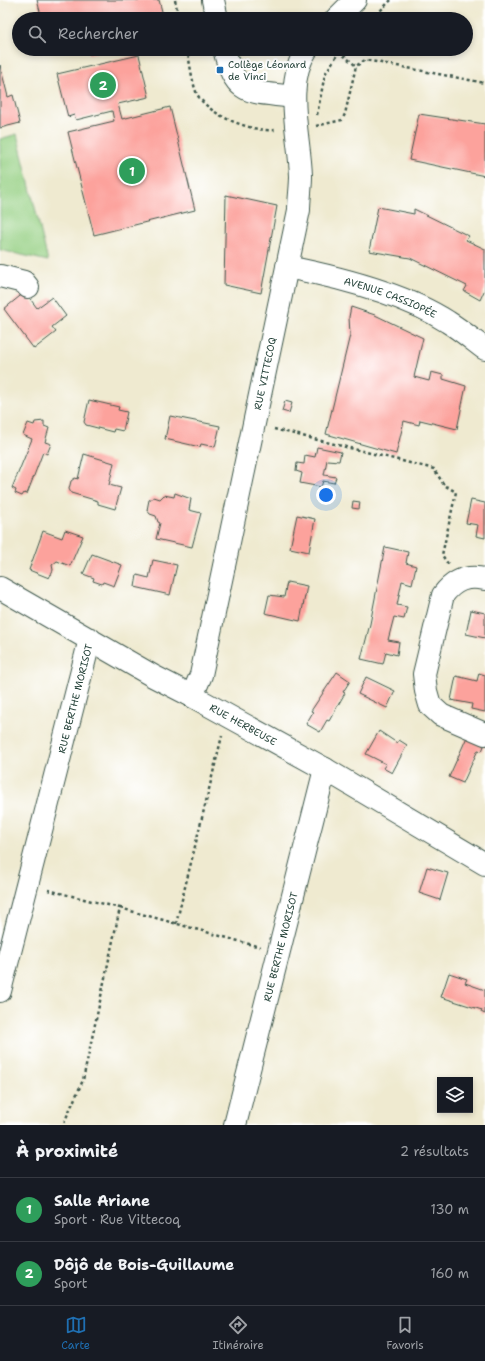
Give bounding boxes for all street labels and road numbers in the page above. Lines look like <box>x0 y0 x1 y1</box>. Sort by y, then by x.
street label: AVENUE CASSIOPÉE <box>343 274 439 321</box>
street label: RUE VITTECOQ <box>251 336 279 411</box>
street label: RUE BERTHE MORISOT <box>55 642 96 755</box>
street label: RUE HERBEUSE <box>207 701 279 748</box>
street label: RUE BERTHE MORISOT <box>260 891 301 1003</box>

